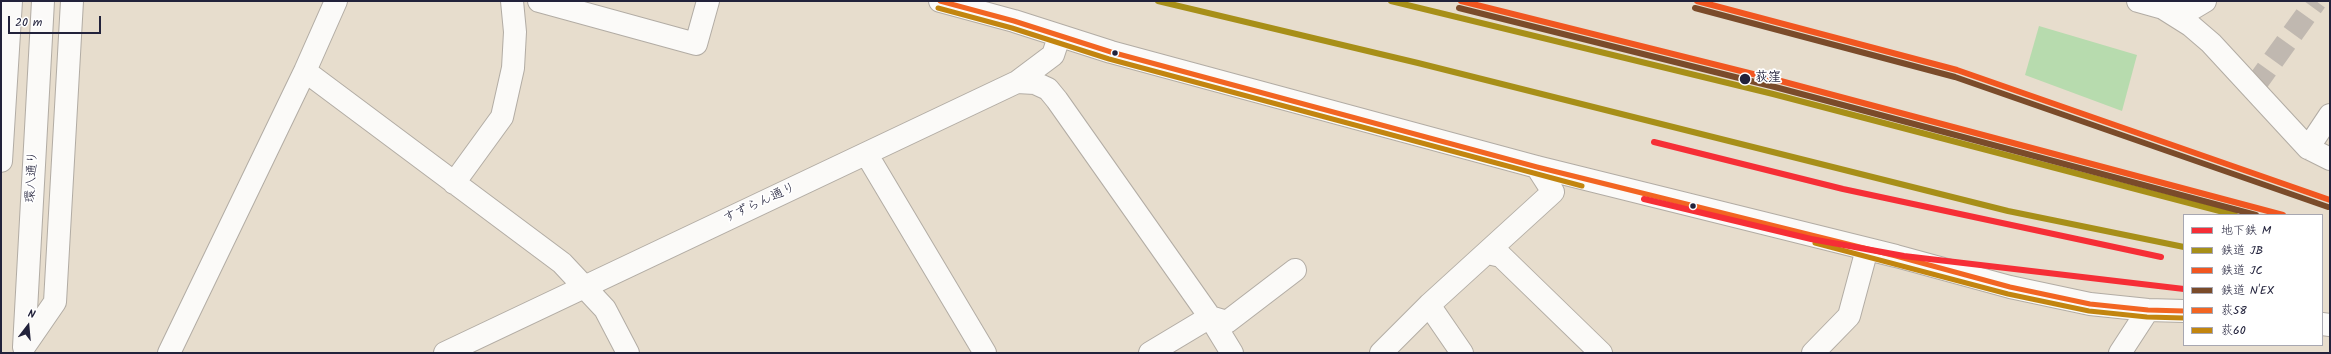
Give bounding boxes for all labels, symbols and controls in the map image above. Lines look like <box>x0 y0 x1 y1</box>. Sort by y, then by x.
scale bar <box>10 8 103 34</box>
text: 20 m <box>15 13 42 32</box>
unlabelled marker <box>1110 48 1120 58</box>
place label: 荻窪 <box>1755 71 1781 87</box>
marker: 荻窪 <box>1738 72 1752 86</box>
street label: 環八通り <box>24 151 42 203</box>
street label: すずらん通り <box>721 180 799 228</box>
unlabelled marker <box>1688 201 1698 211</box>
legend <box>2183 214 2323 346</box>
text: 地下鉄 M <box>2221 221 2271 240</box>
text: 鉄道 JB <box>2221 241 2263 260</box>
text: 鉄道 JC <box>2221 261 2263 280</box>
text: 鉄道 N'EX <box>2221 281 2274 300</box>
text: 荻58 <box>2221 301 2247 320</box>
text: N <box>25 305 37 324</box>
north arrow <box>8 306 48 346</box>
text: 荻60 <box>2221 321 2246 340</box>

